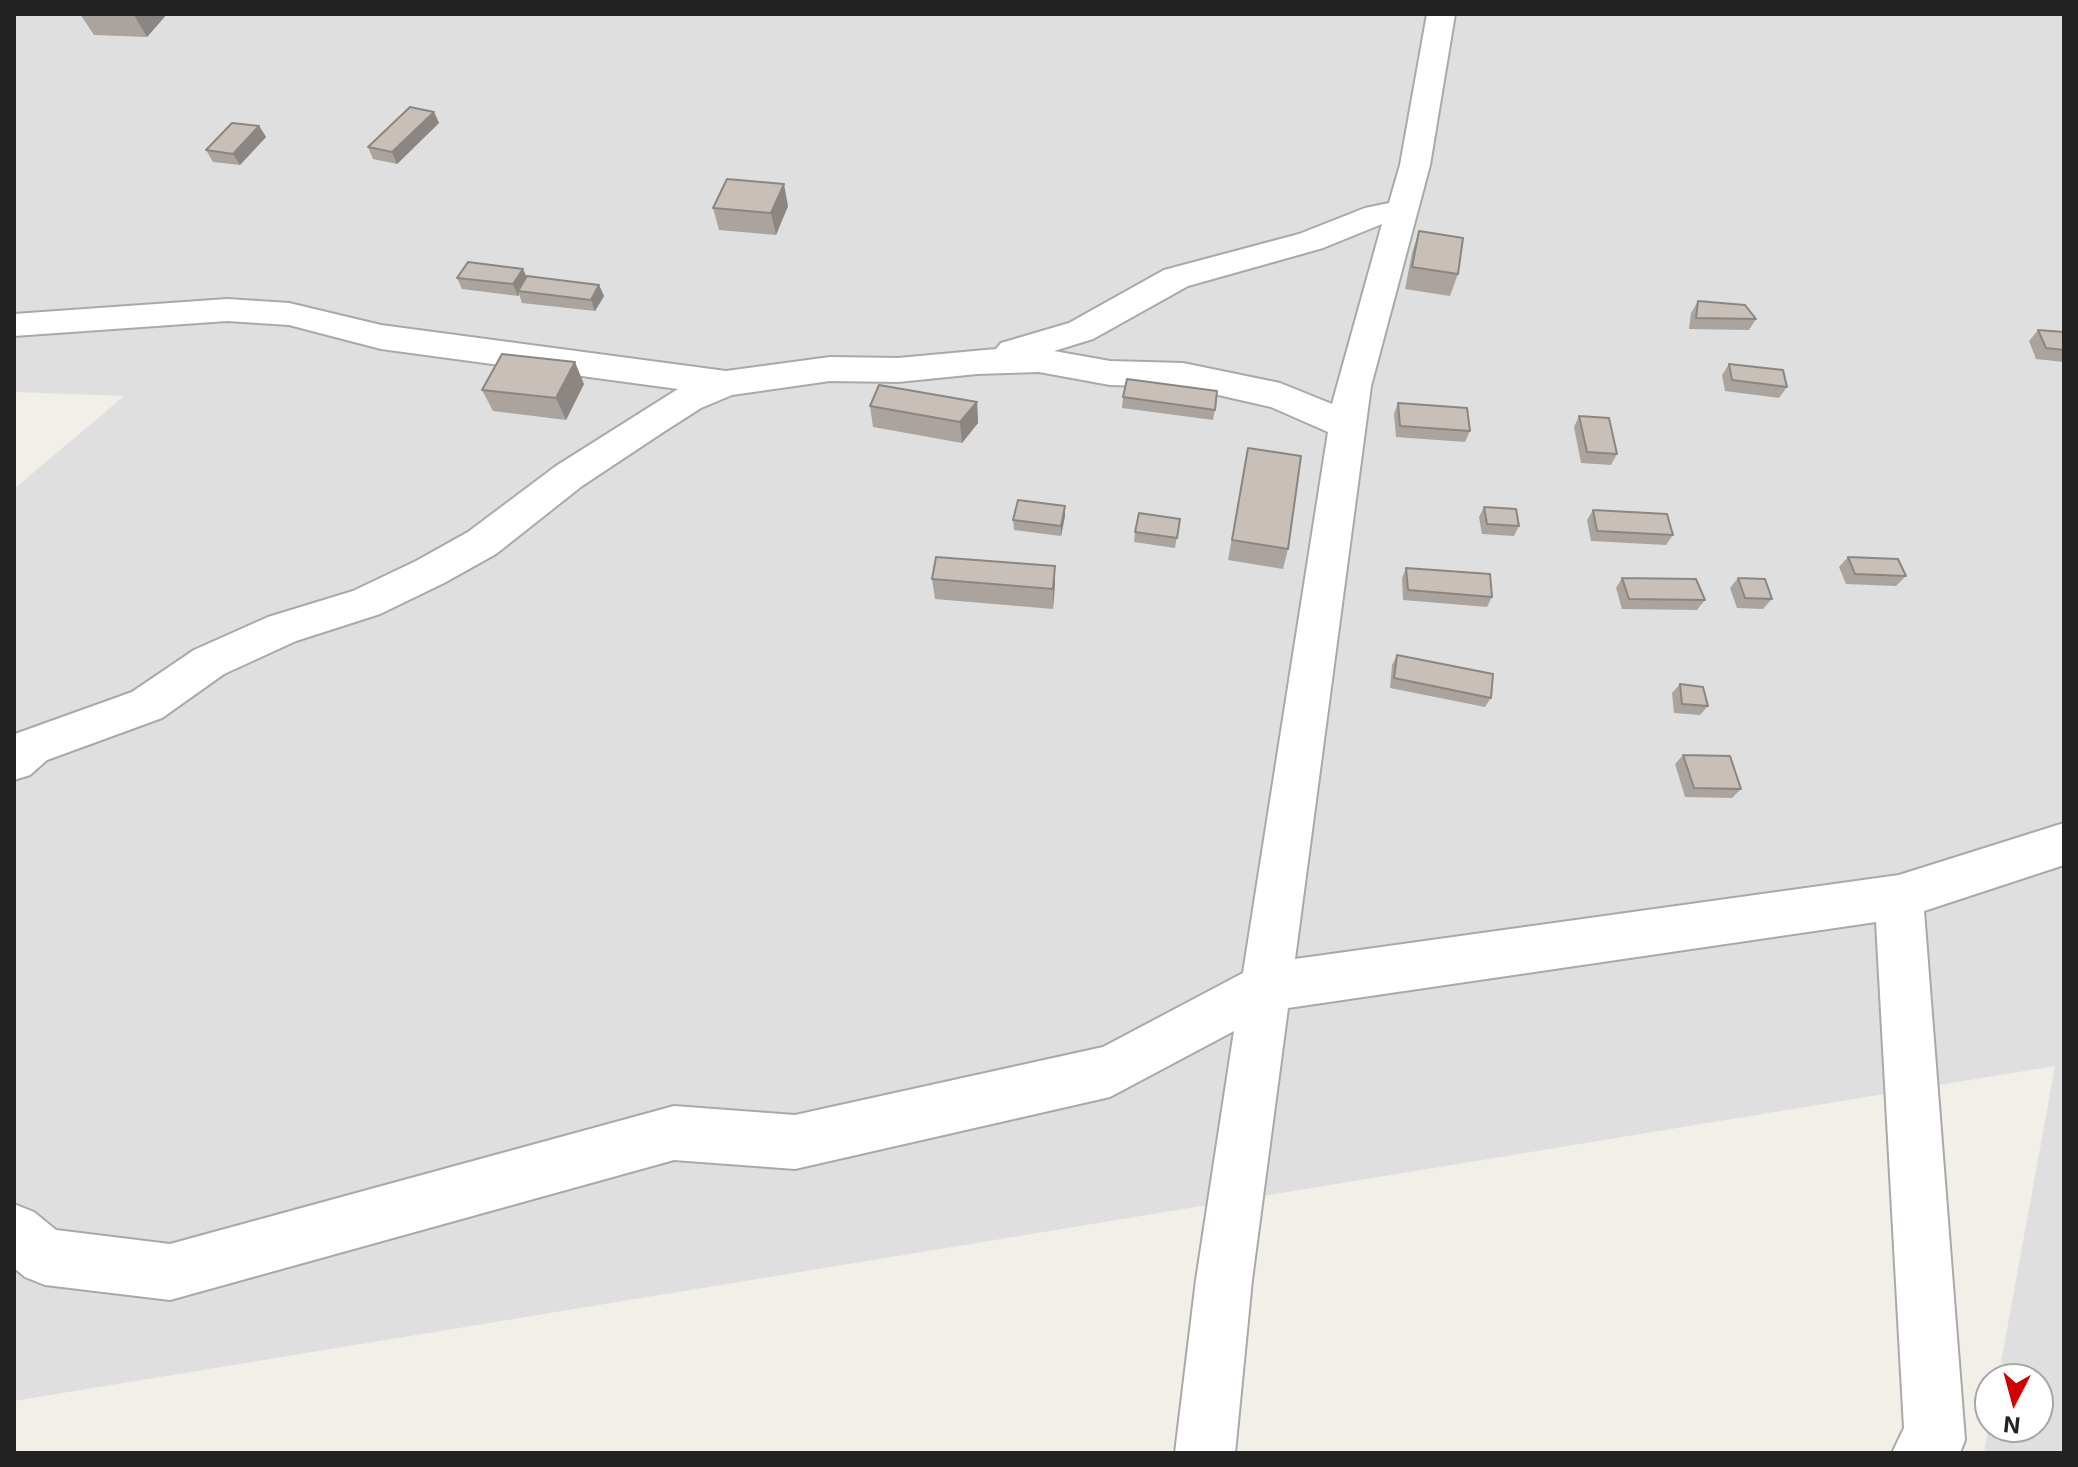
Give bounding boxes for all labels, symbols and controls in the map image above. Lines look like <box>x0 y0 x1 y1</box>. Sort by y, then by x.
north arrow <box>1974 1363 2054 1443</box>
text: N <box>2002 1411 2021 1439</box>

